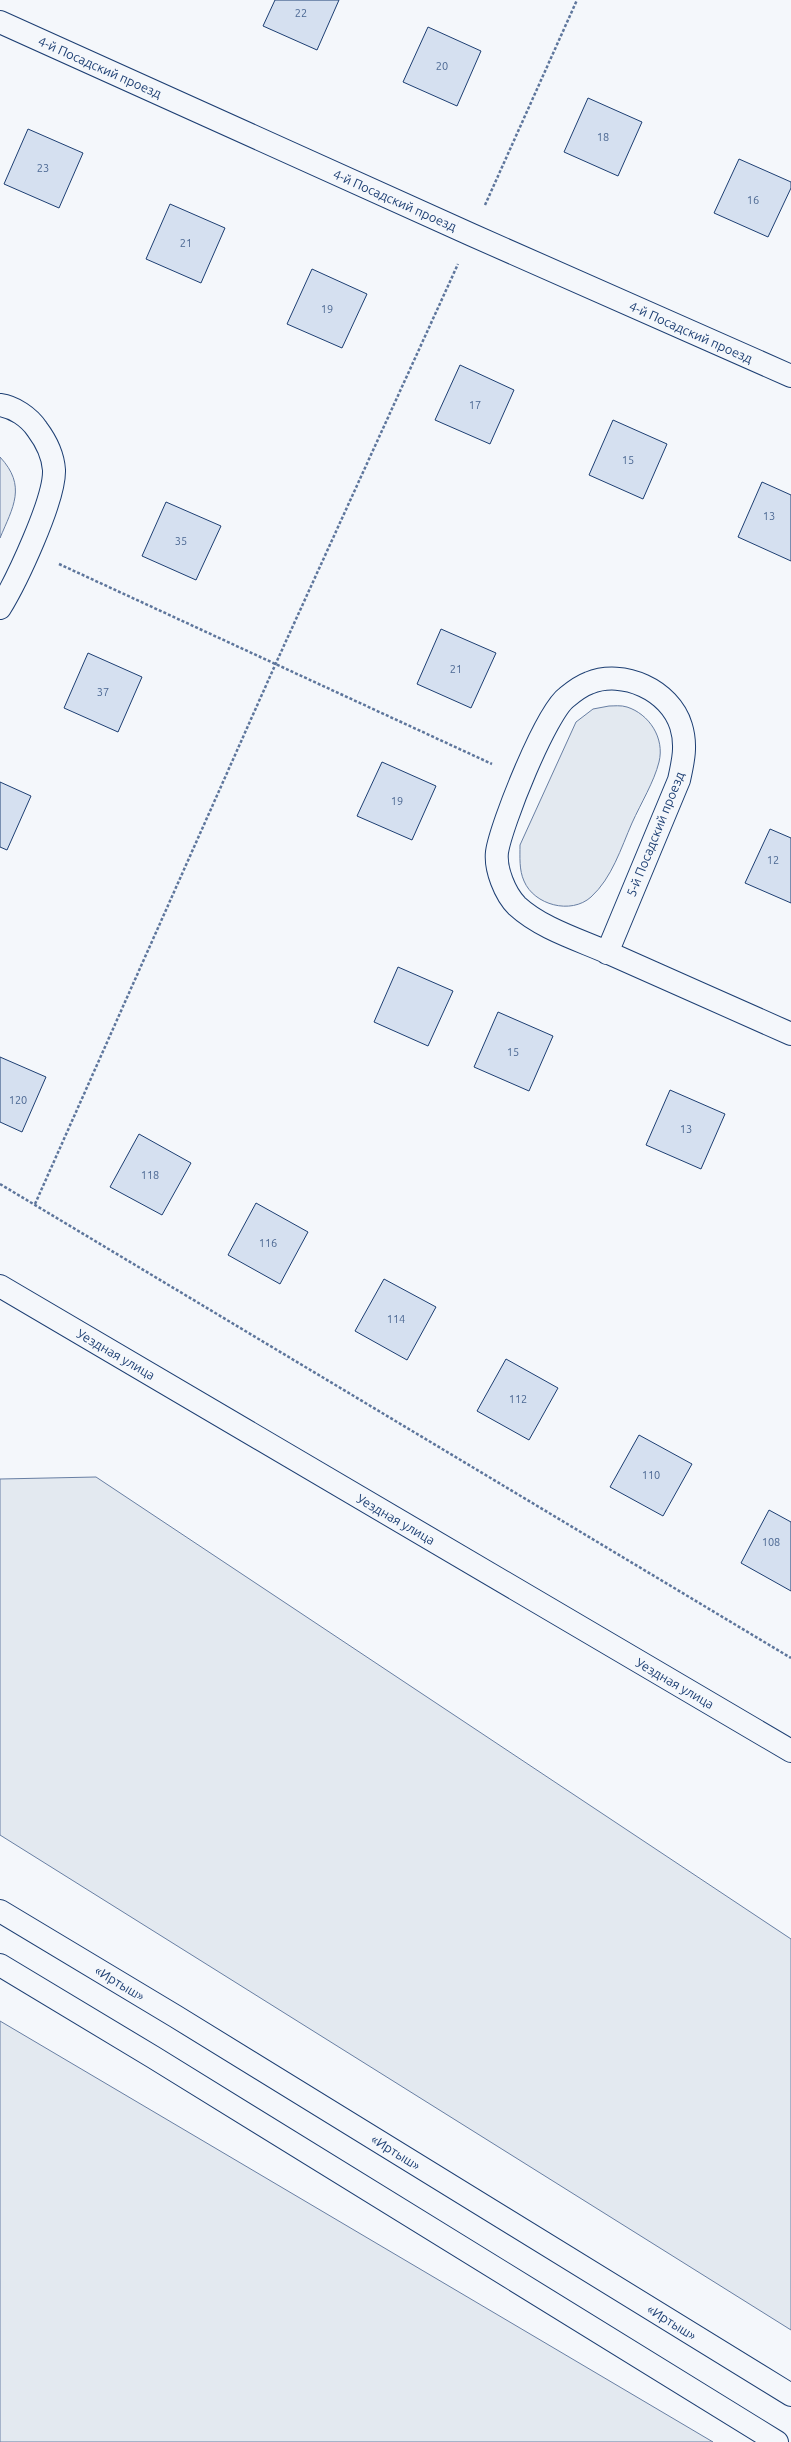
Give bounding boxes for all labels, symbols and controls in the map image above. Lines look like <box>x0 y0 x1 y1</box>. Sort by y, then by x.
house number: 22 <box>295 7 307 19</box>
street label: 4-й Посадский проезд <box>36 33 164 101</box>
house number: 20 <box>436 60 448 72</box>
house number: 18 <box>597 131 609 143</box>
house number: 23 <box>37 162 49 174</box>
street label: 4-й Посадский проезд <box>331 166 459 234</box>
house number: 16 <box>747 194 759 206</box>
house number: 21 <box>180 237 192 249</box>
street label: 4-й Посадский проезд <box>627 298 755 366</box>
house number: 19 <box>321 303 333 315</box>
house number: 17 <box>469 399 481 411</box>
house number: 15 <box>622 454 634 466</box>
house number: 13 <box>763 510 775 522</box>
house number: 35 <box>175 535 187 547</box>
house number: 21 <box>450 663 462 675</box>
house number: 37 <box>97 686 109 698</box>
street label: 5-й Посадский проезд <box>624 769 687 899</box>
house number: 19 <box>391 795 403 807</box>
house number: 12 <box>767 854 779 866</box>
house number: 15 <box>507 1046 519 1058</box>
house number: 120 <box>9 1094 27 1106</box>
house number: 13 <box>680 1123 692 1135</box>
house number: 118 <box>141 1169 159 1181</box>
house number: 116 <box>259 1237 277 1249</box>
house number: 114 <box>387 1313 405 1325</box>
street label: Уездная улица <box>74 1326 158 1382</box>
house number: 112 <box>509 1393 527 1405</box>
house number: 110 <box>642 1469 660 1481</box>
street label: Уездная улица <box>354 1491 438 1547</box>
house number: 108 <box>762 1536 780 1548</box>
street label: Уездная улица <box>633 1655 717 1711</box>
street label: «Иртыш» <box>93 1963 147 2003</box>
street label: «Иртыш» <box>369 2131 423 2173</box>
street label: «Иртыш» <box>645 2301 699 2343</box>

